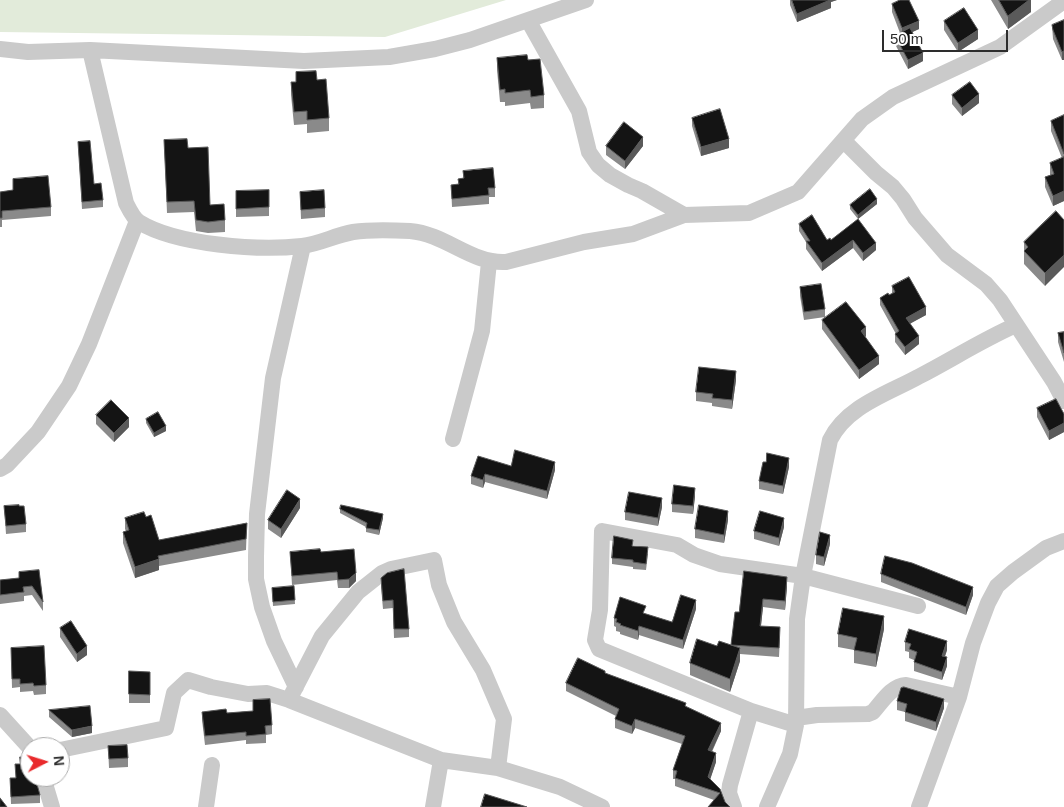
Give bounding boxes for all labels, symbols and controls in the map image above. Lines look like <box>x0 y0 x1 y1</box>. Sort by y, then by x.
scale bar <box>884 20 1010 52</box>
text: 50 m <box>890 30 923 47</box>
north arrow <box>20 737 70 787</box>
text: N <box>51 755 67 767</box>

